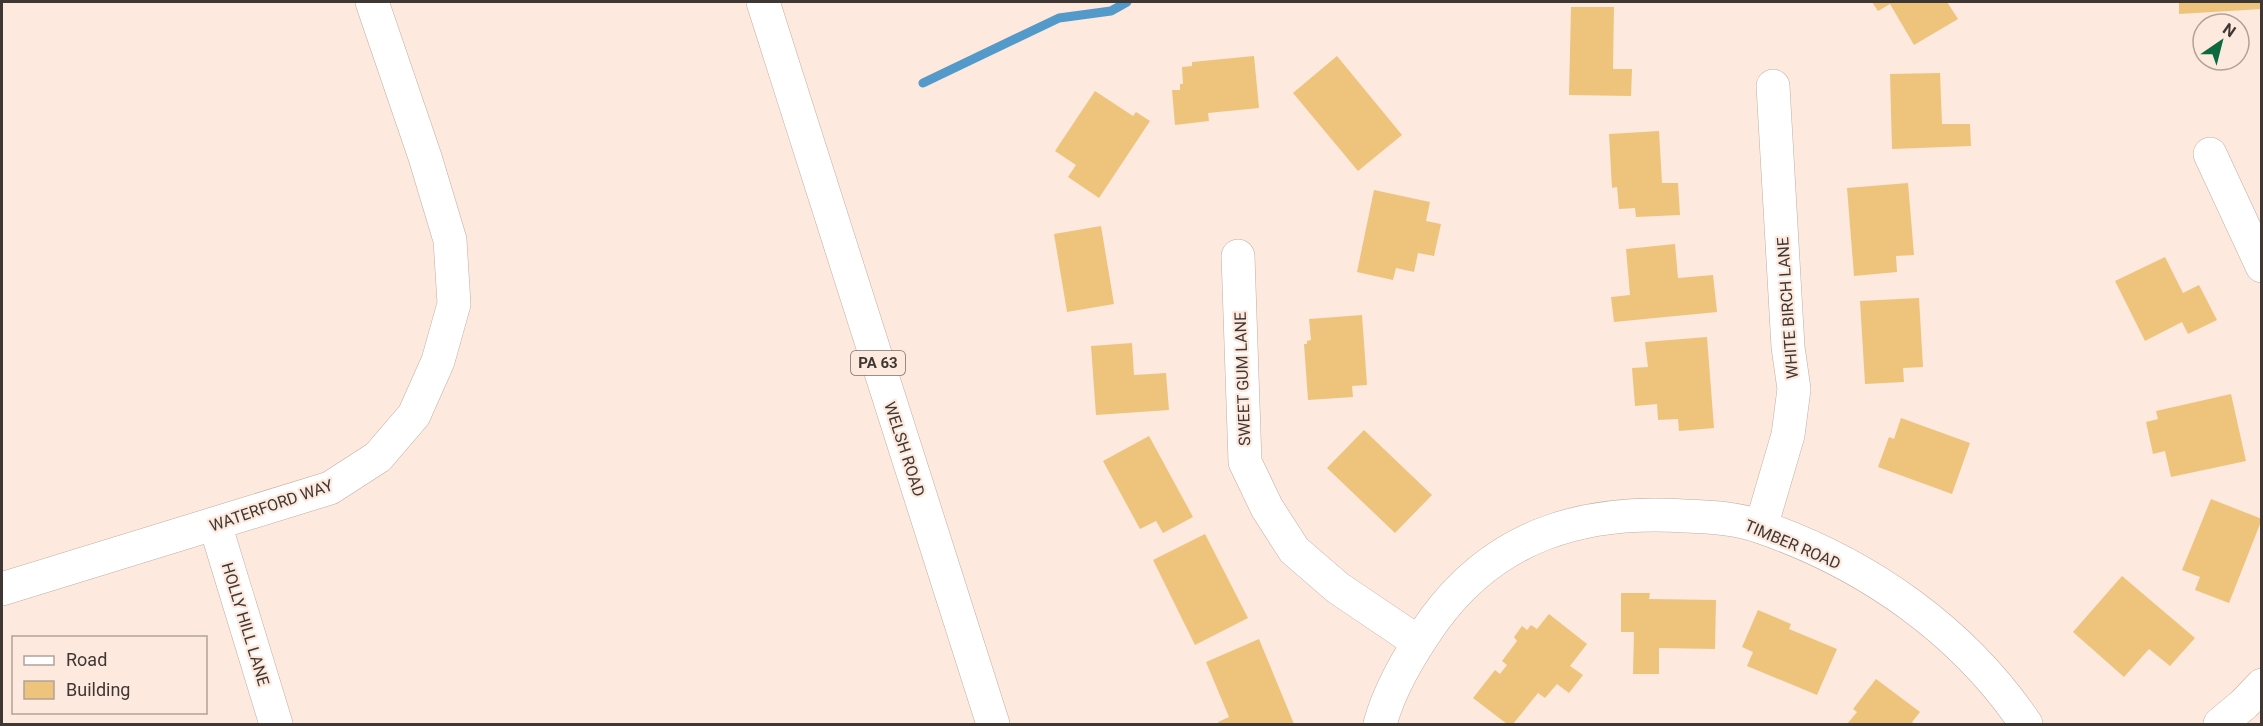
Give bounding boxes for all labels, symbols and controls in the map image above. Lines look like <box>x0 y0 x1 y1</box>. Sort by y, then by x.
north arrow <box>2191 12 2251 72</box>
text: N <box>2219 19 2239 41</box>
street label: WHITE BIRCH LANE <box>1773 236 1802 379</box>
street label: SWEET GUM LANE <box>1231 312 1254 446</box>
road number: PA 63 <box>851 351 905 375</box>
street label: WELSH ROAD <box>880 399 929 499</box>
street label: WATERFORD WAY <box>207 475 336 535</box>
street label: TIMBER ROAD <box>1742 516 1844 573</box>
street label: HOLLY HILL LANE <box>218 560 273 688</box>
legend <box>12 636 207 714</box>
text: Road <box>66 649 107 670</box>
text: Building <box>66 679 130 700</box>

